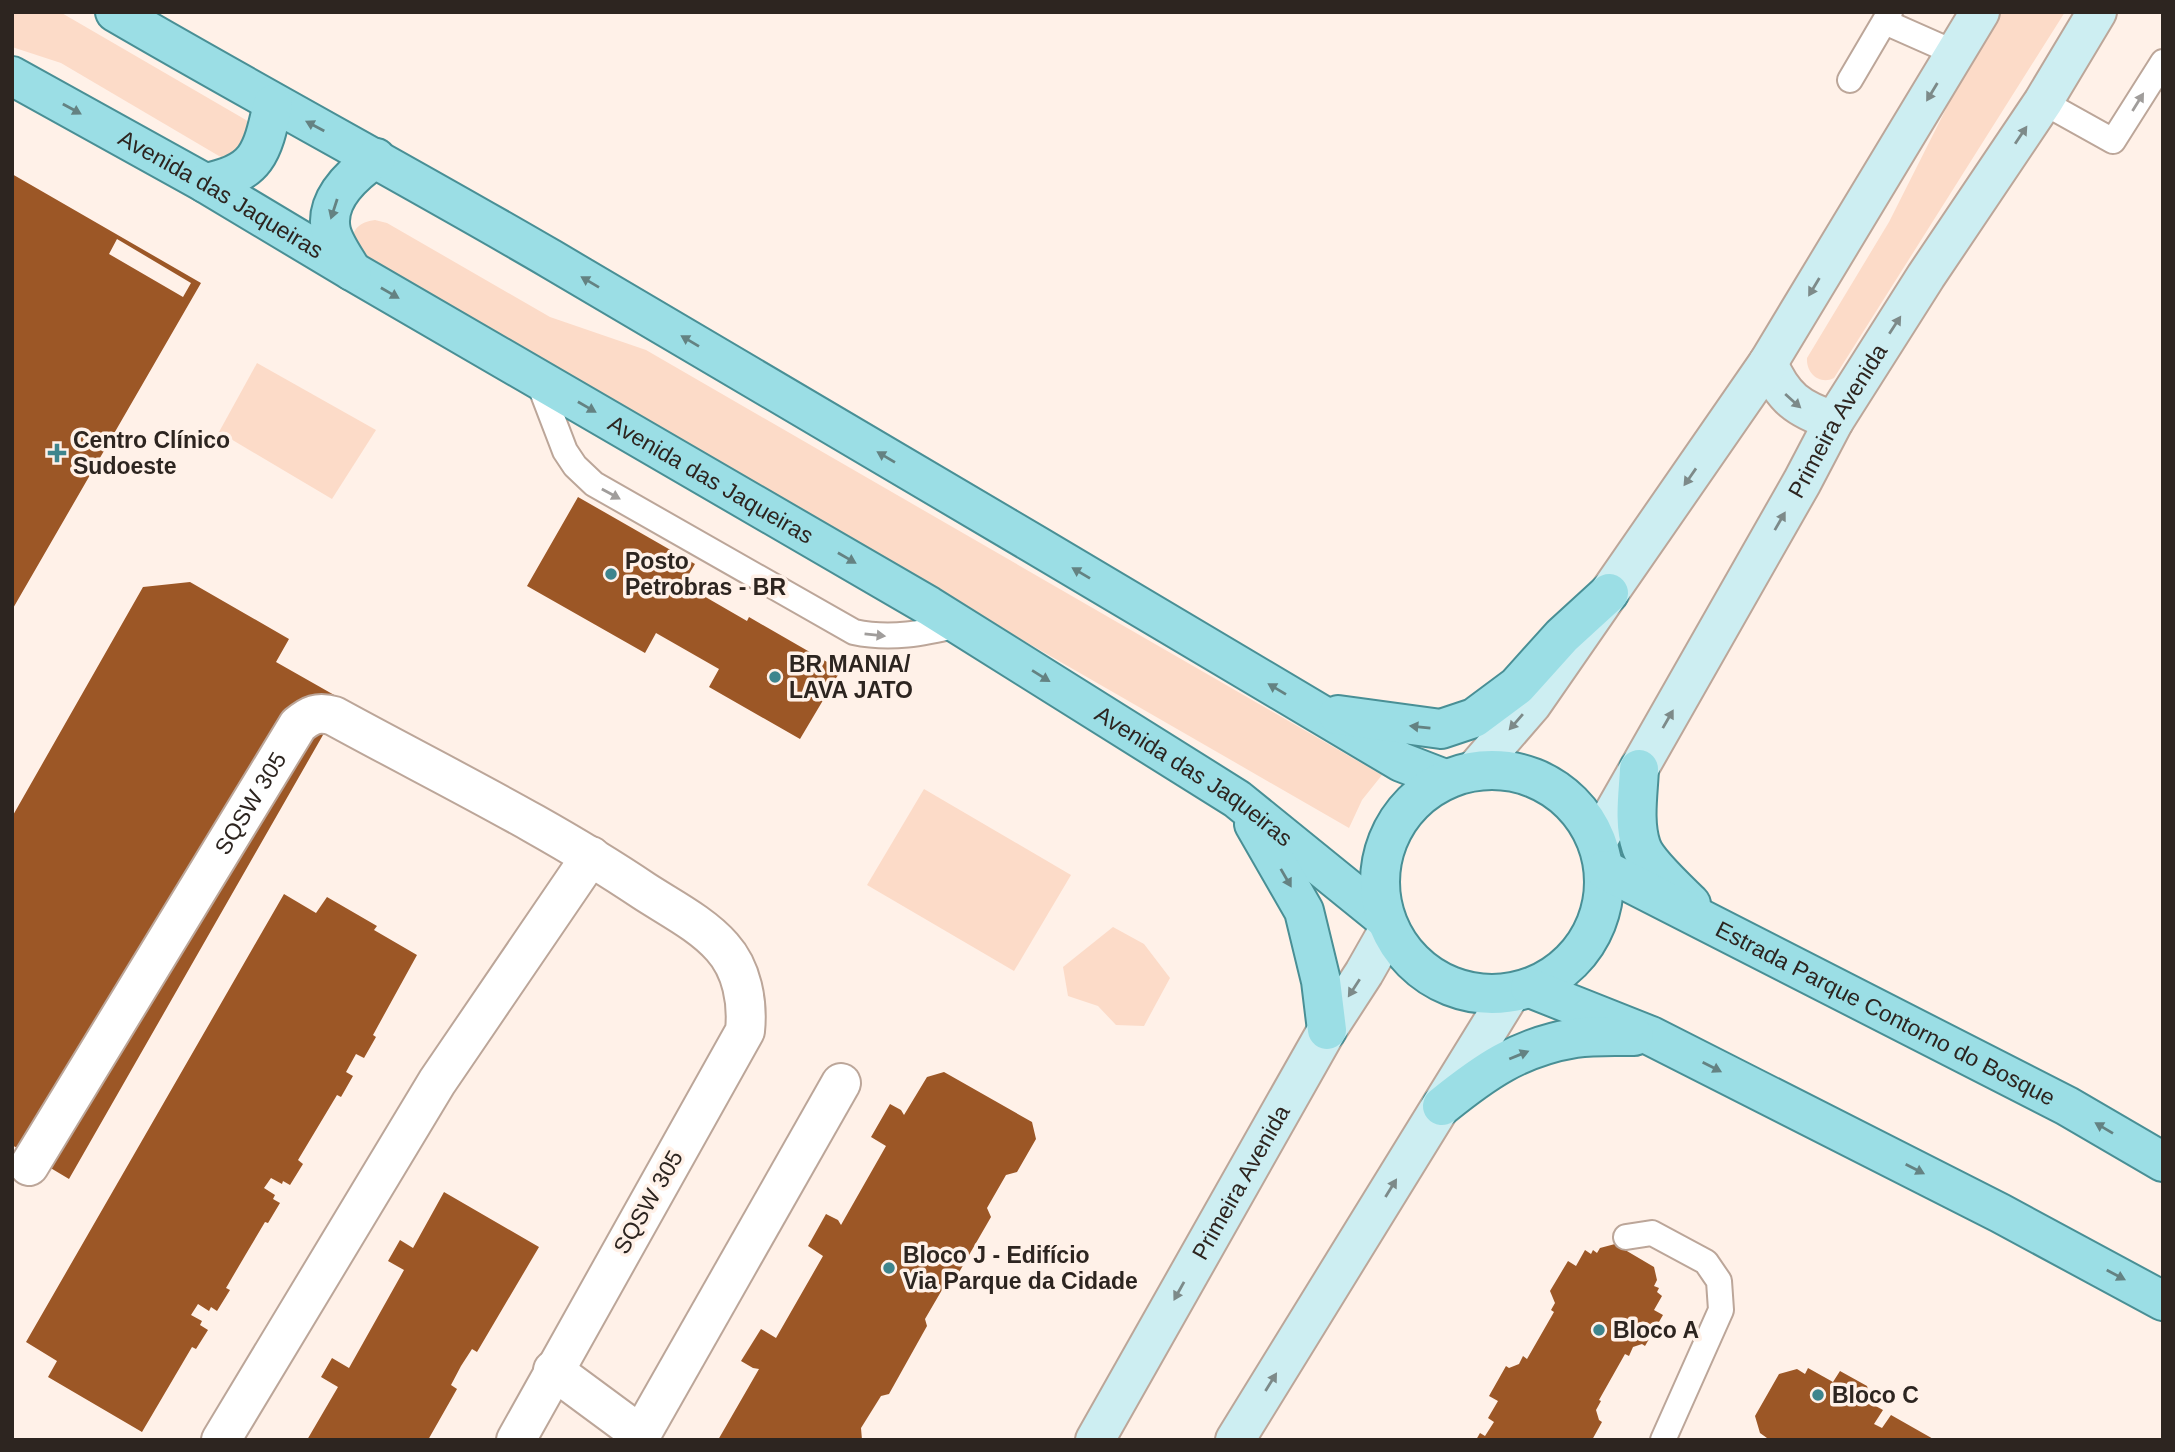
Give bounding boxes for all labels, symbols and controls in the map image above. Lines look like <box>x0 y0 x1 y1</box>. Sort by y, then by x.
one-way arrow <box>1926 82 1938 101</box>
one-way arrow <box>2132 92 2145 111</box>
one-way arrow <box>62 103 82 115</box>
one-way arrow <box>305 121 325 133</box>
street label: Avenida das Jaqueiras <box>114 125 328 264</box>
one-way arrow <box>2014 126 2028 144</box>
one-way arrow <box>328 198 339 219</box>
one-way arrow <box>580 277 600 289</box>
one-way arrow <box>1808 277 1821 296</box>
one-way arrow <box>380 287 399 299</box>
one-way arrow <box>1889 315 1902 334</box>
one-way arrow <box>680 335 699 348</box>
street label: Primeira Avenida <box>1783 339 1893 502</box>
one-way arrow <box>1785 392 1802 408</box>
one-way arrow <box>577 401 596 413</box>
street label: Avenida das Jaqueiras <box>604 410 818 549</box>
place label: Centro Clínico Sudoeste <box>73 427 230 479</box>
marker: Centro Clínico Sudoeste <box>47 443 67 463</box>
one-way arrow <box>876 451 895 464</box>
one-way arrow <box>1683 468 1697 486</box>
one-way arrow <box>601 488 621 500</box>
one-way arrow <box>1774 511 1786 530</box>
place label: Posto Petrobras - BR <box>625 548 786 600</box>
one-way arrow <box>837 552 857 564</box>
marker: Posto Petrobras - BR <box>603 566 619 582</box>
one-way arrow <box>1072 567 1091 579</box>
one-way arrow <box>864 630 886 641</box>
place label: BR MANIA/ LAVA JATO <box>789 651 913 703</box>
marker: BR MANIA/ LAVA JATO <box>767 669 783 685</box>
one-way arrow <box>1032 670 1051 683</box>
one-way arrow <box>1268 683 1287 695</box>
street label: Avenida das Jaqueiras <box>1090 700 1298 852</box>
one-way arrow <box>1661 709 1674 728</box>
one-way arrow <box>1509 714 1524 731</box>
one-way arrow <box>1409 721 1431 732</box>
street label: SQSW 305 <box>209 747 291 859</box>
one-way arrow <box>1280 869 1292 888</box>
street label: Estrada Parque Contorno do Bosque <box>1712 916 2059 1111</box>
one-way arrow <box>1348 978 1361 998</box>
one-way arrow <box>1508 1049 1529 1060</box>
one-way arrow <box>1702 1061 1722 1072</box>
street label: Primeira Avenida <box>1187 1100 1295 1264</box>
one-way arrow <box>2094 1122 2114 1134</box>
street label: SQSW 305 <box>608 1146 688 1258</box>
one-way arrow <box>1905 1163 1925 1175</box>
one-way arrow <box>1385 1179 1398 1198</box>
place label: Bloco J - Edifício Via Parque da Cidade <box>903 1242 1138 1294</box>
marker: Bloco J - Edifício Via Parque da Cidade <box>881 1260 897 1276</box>
one-way arrow <box>2106 1270 2126 1281</box>
one-way arrow <box>1173 1281 1185 1300</box>
place label: Bloco A <box>1613 1317 1699 1343</box>
marker: Bloco A <box>1591 1322 1607 1338</box>
one-way arrow <box>1265 1372 1278 1391</box>
place label: Bloco C <box>1832 1382 1919 1408</box>
marker: Bloco C <box>1810 1387 1826 1403</box>

